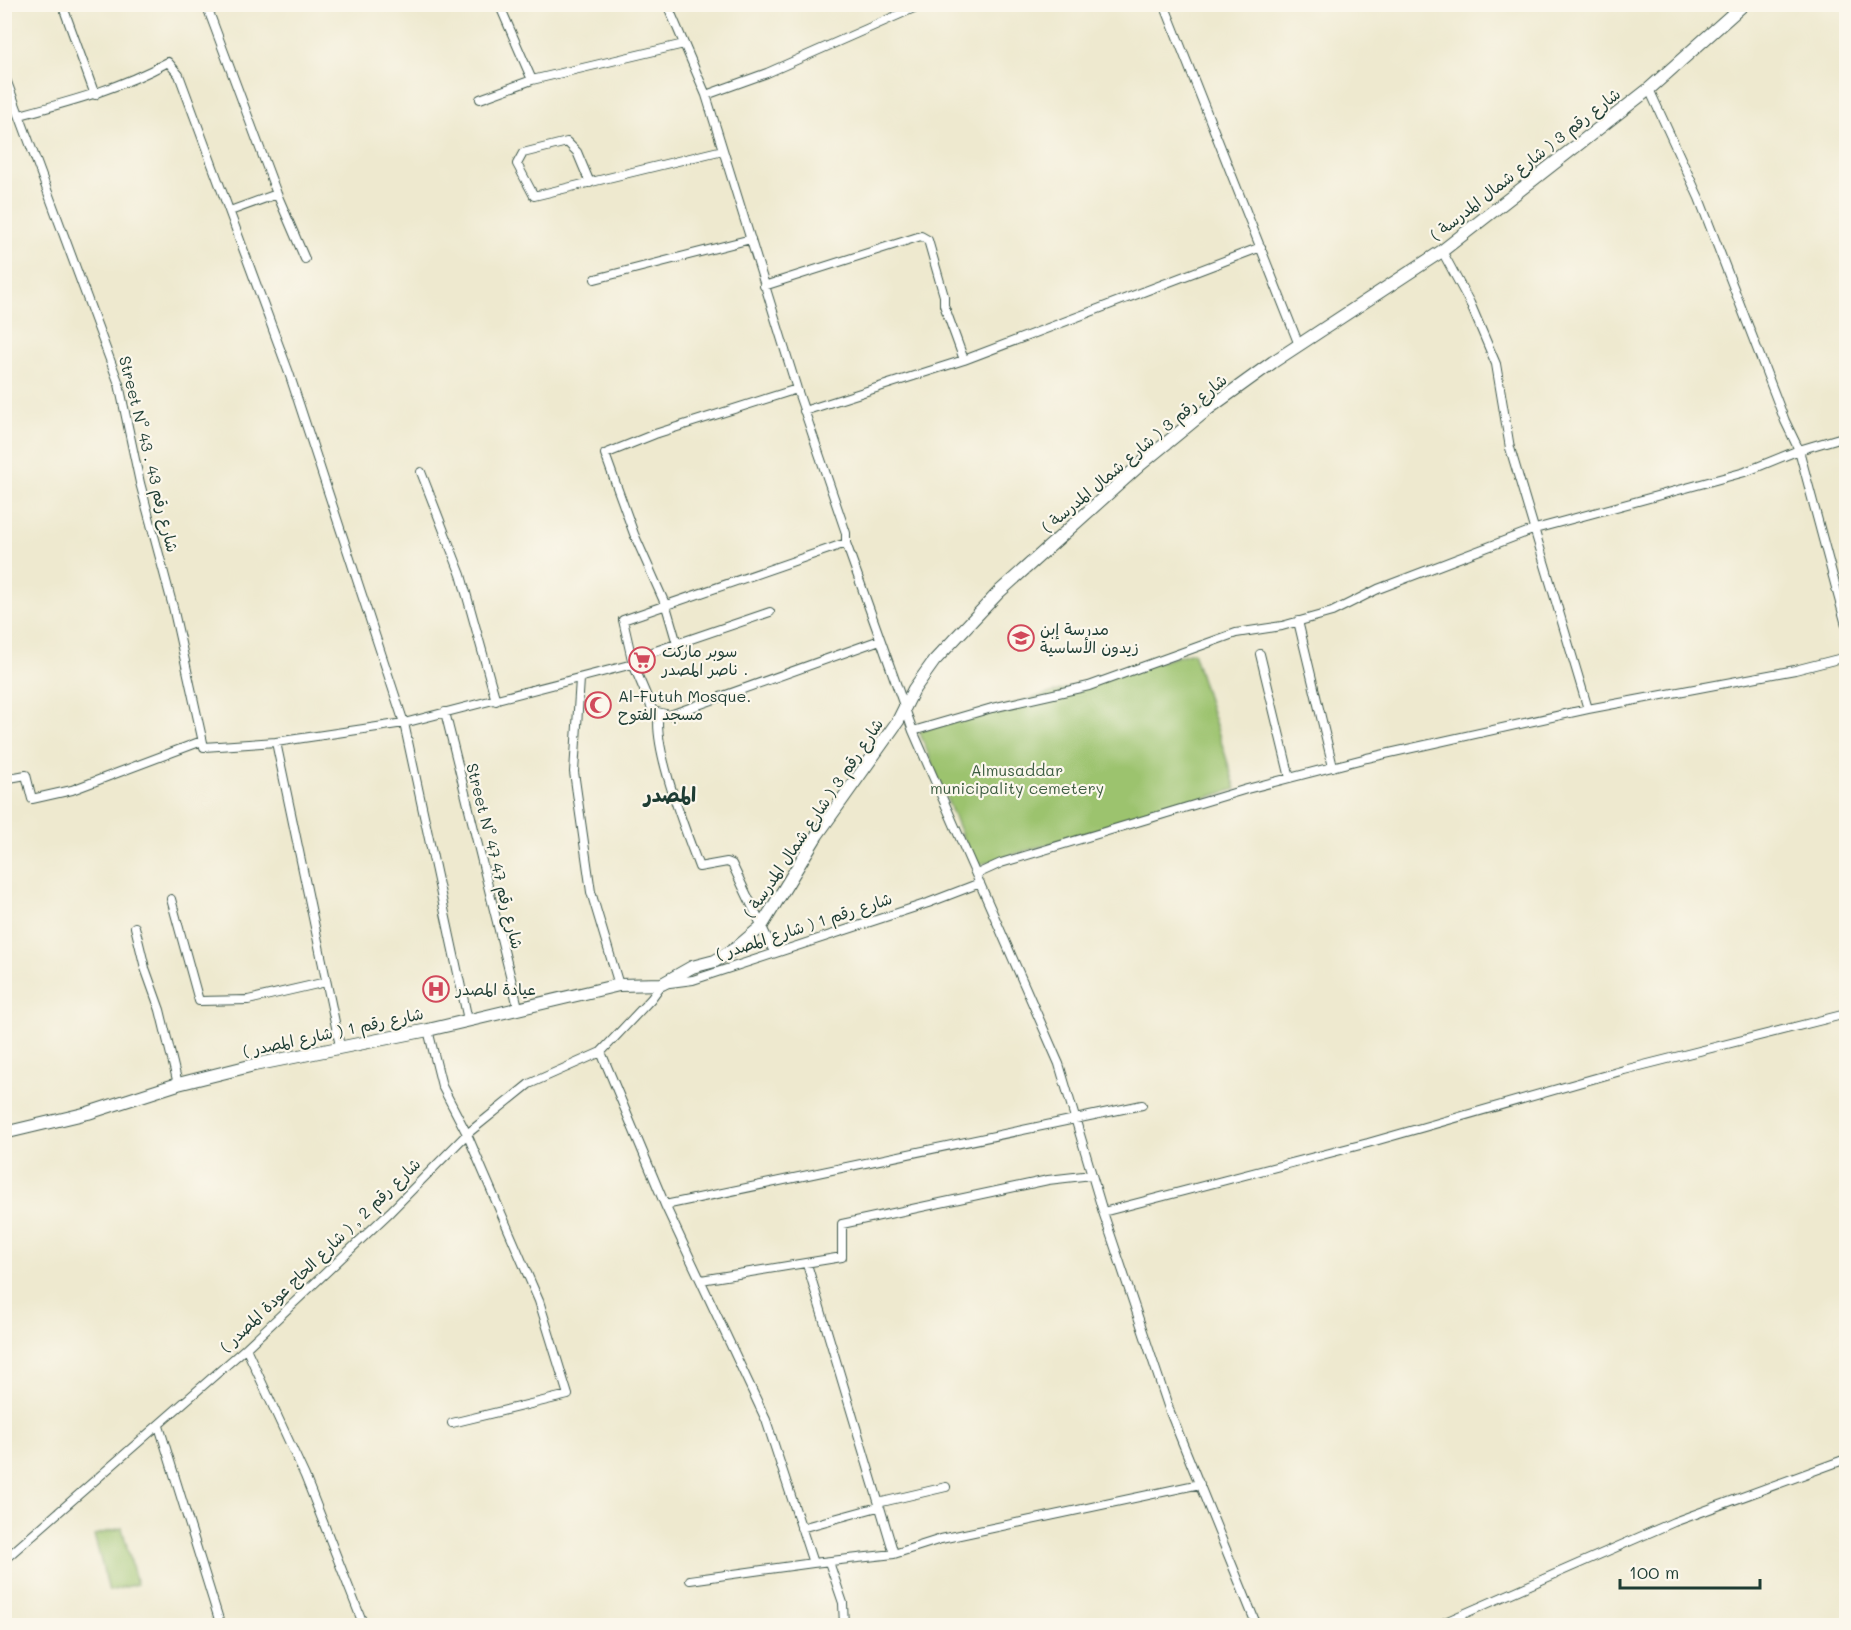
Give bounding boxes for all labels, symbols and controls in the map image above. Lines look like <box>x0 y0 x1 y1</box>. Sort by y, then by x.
street label: شارع رقم 3 ( شارع شمال المدرسة ) <box>1425 83 1626 247</box>
street label: Street N° 43 . شارع رقم 43 <box>112 354 184 555</box>
street label: شارع رقم 3 ( شارع شمال المدرسة ) <box>1036 369 1233 539</box>
place label: مدرسة إبن زيدون الأساسية <box>1040 618 1139 657</box>
school or university icon: مدرسة إبن زيدون الأساسية <box>1006 623 1036 653</box>
place label: سوبر ماركت ناصر المصدر . <box>660 640 748 679</box>
supermarket icon: سوبر ماركت ناصر المصدر . <box>627 645 657 675</box>
place label: Al-Futuh Mosque. مسجد الفتوح <box>618 685 751 725</box>
mosque icon: Al-Futuh Mosque. مسجد الفتوح <box>583 690 613 720</box>
street label: شارع رقم 3 ( شارع شمال المدرسة ) <box>738 714 890 923</box>
park label: Almusaddar municipality cemetery <box>930 759 1104 798</box>
street label: Street N° 47 شارع رقم 47 <box>459 761 529 952</box>
district label: المصدر <box>642 781 696 807</box>
street label: شارع رقم 1 ( شارع المصدر ) <box>713 887 896 967</box>
hospital icon: عيادة المصدر <box>421 974 451 1004</box>
place label: عيادة المصدر <box>454 978 536 999</box>
street label: شارع رقم 1 ( شارع المصدر ) <box>241 1002 426 1064</box>
street label: شارع رقم 2 , ( شارع الحاج عودة المصدر ) <box>215 1153 426 1358</box>
scale bar <box>1620 1552 1760 1590</box>
text: 100 m <box>1629 1560 1679 1584</box>

